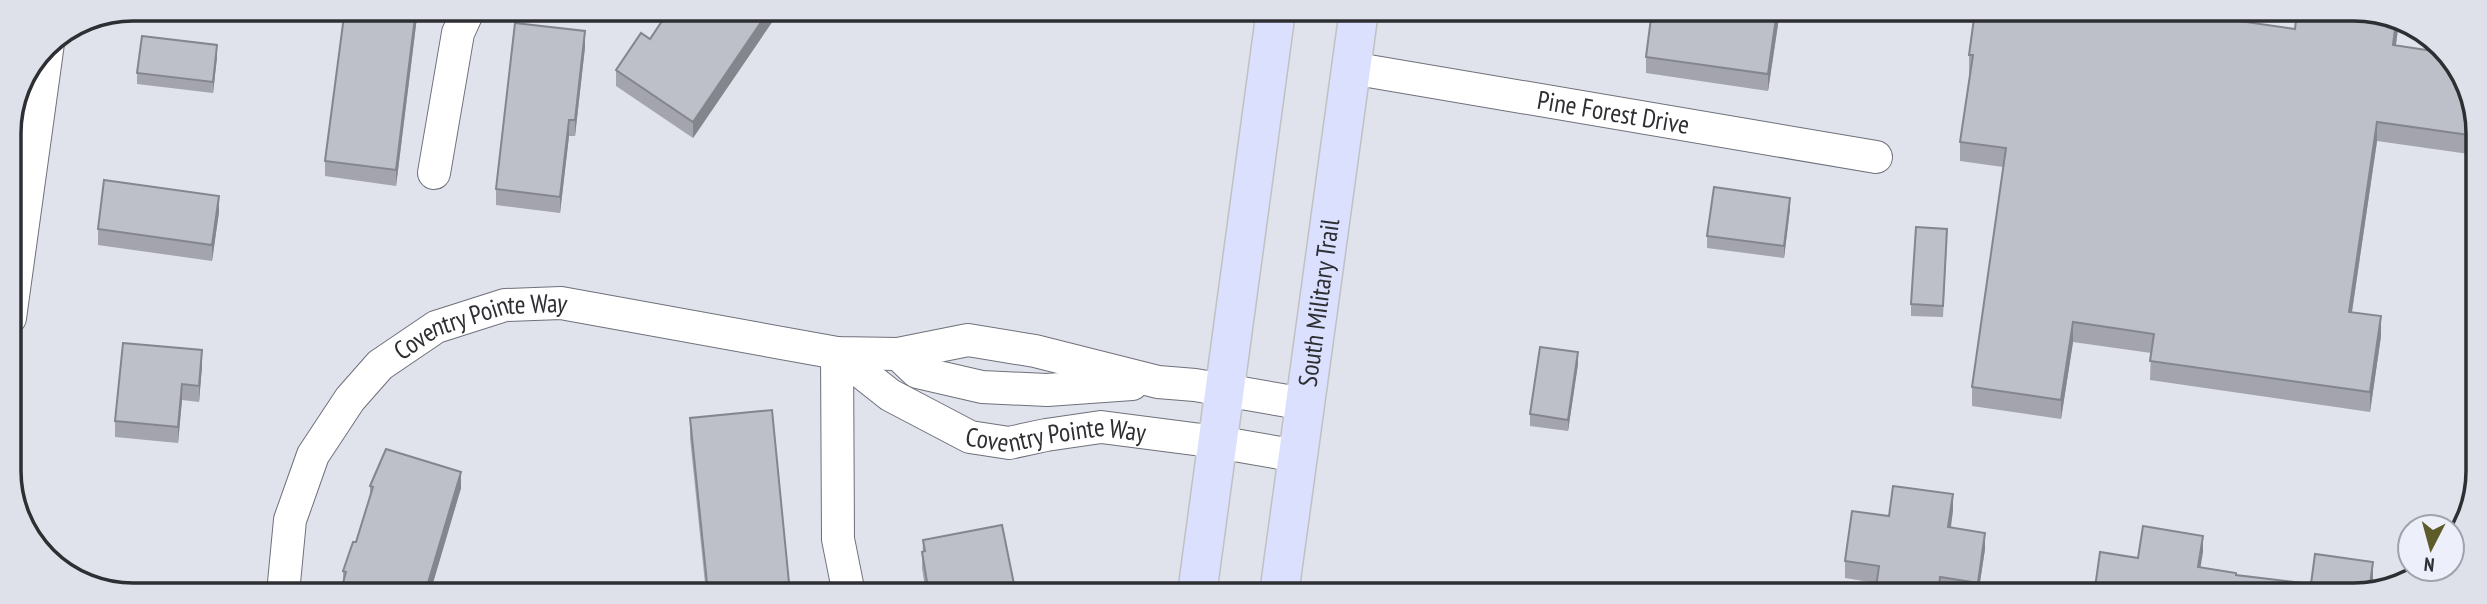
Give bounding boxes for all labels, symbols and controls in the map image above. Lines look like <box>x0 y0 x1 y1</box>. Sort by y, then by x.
street label: Pine Forest Drive <box>1535 83 1692 141</box>
street label: South Military Trail <box>1291 217 1346 389</box>
street label: Coventry Pointe Way <box>387 286 570 367</box>
street label: Coventry Pointe Way <box>964 410 1148 459</box>
north arrow <box>2396 513 2466 583</box>
text: N <box>2423 552 2436 577</box>

